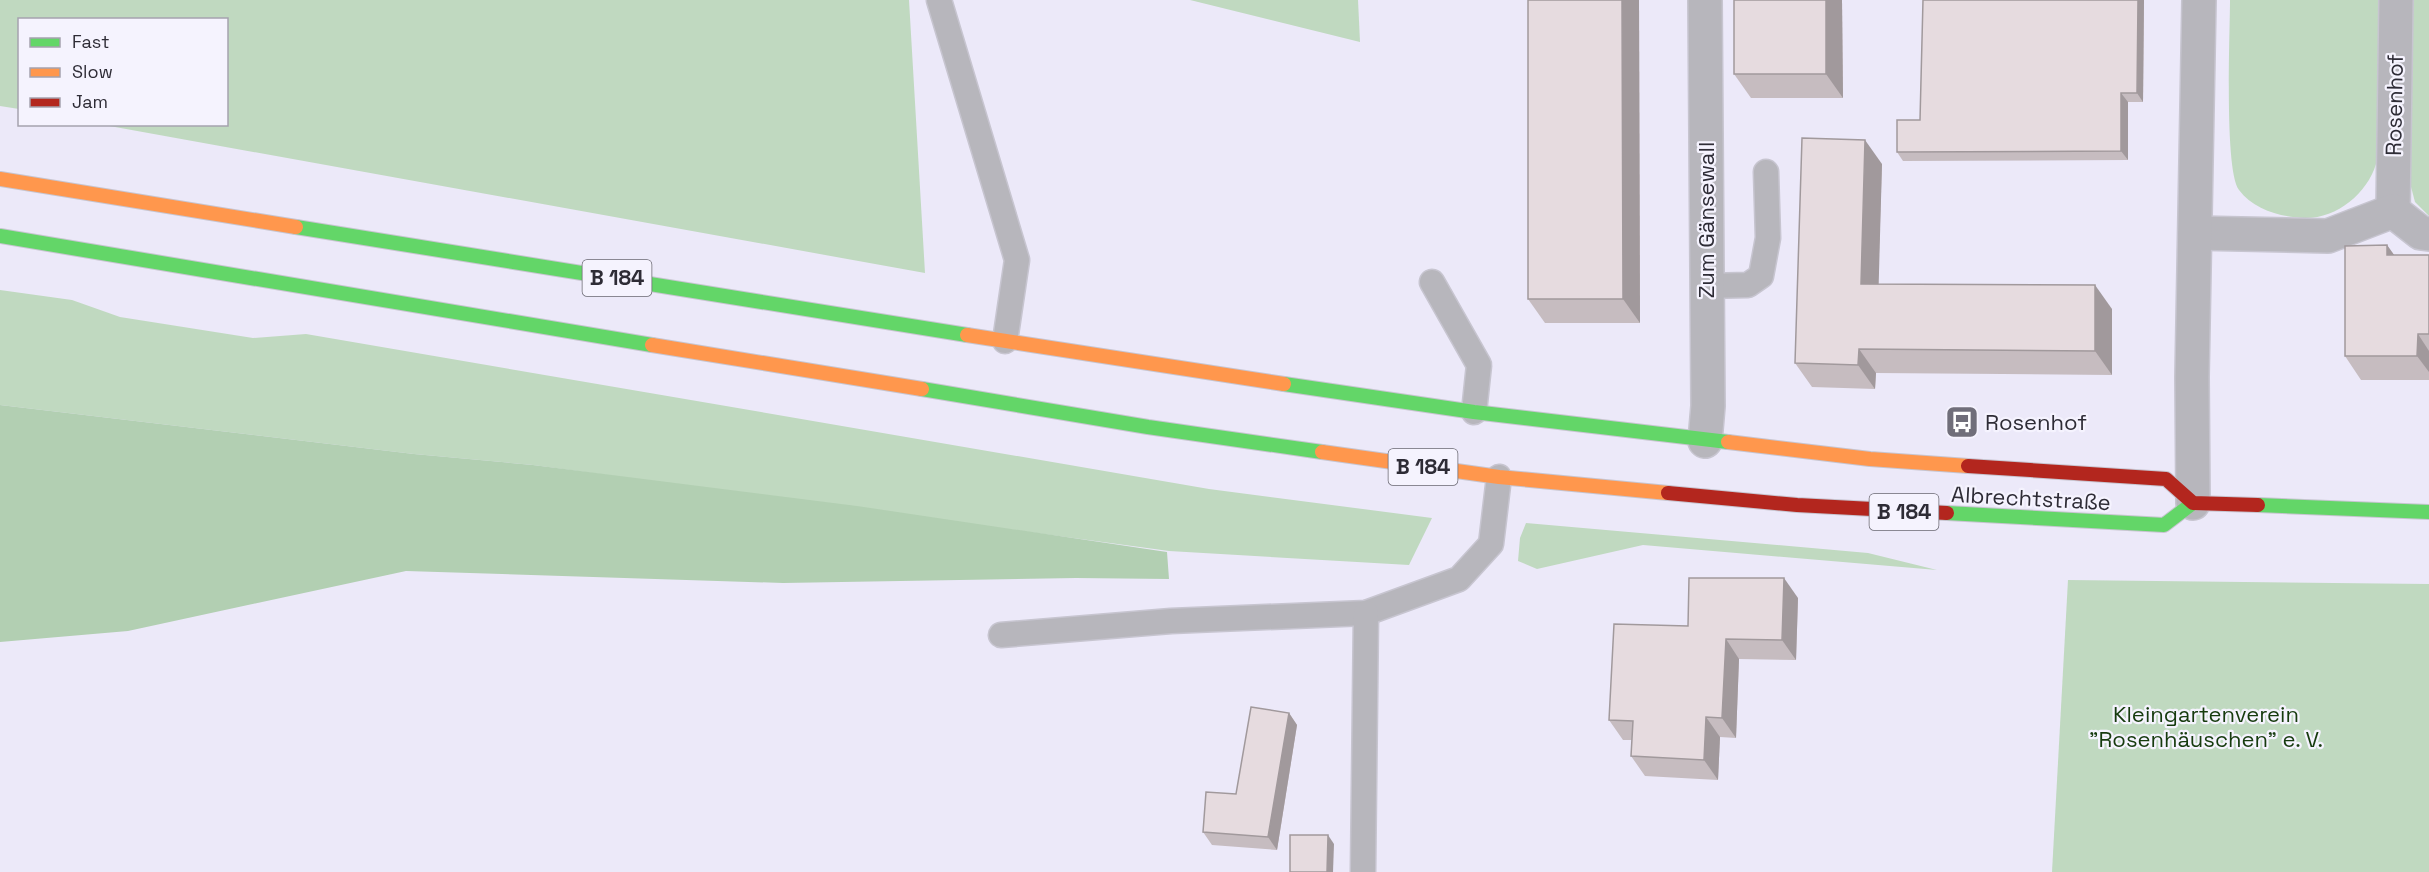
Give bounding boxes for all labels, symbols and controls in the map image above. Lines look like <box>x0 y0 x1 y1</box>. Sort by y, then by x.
legend <box>18 18 228 126</box>
text: Fast <box>72 30 109 53</box>
street label: Rosenhof <box>2379 54 2409 156</box>
text: Slow <box>72 60 113 83</box>
text: Jam <box>72 90 108 113</box>
street label: Zum Gänsewall <box>1692 142 1720 298</box>
road number: B 184 <box>582 260 652 296</box>
bus stop icon: Rosenhof <box>1944 404 1980 440</box>
place label: Rosenhof <box>1985 408 2087 436</box>
road number: B 184 <box>1388 449 1458 485</box>
street label: Albrechtstraße <box>1951 480 2111 516</box>
road number: B 184 <box>1870 494 1938 530</box>
park label: Kleingartenverein "Rosenhäuschen" e. V. <box>2089 700 2323 753</box>

